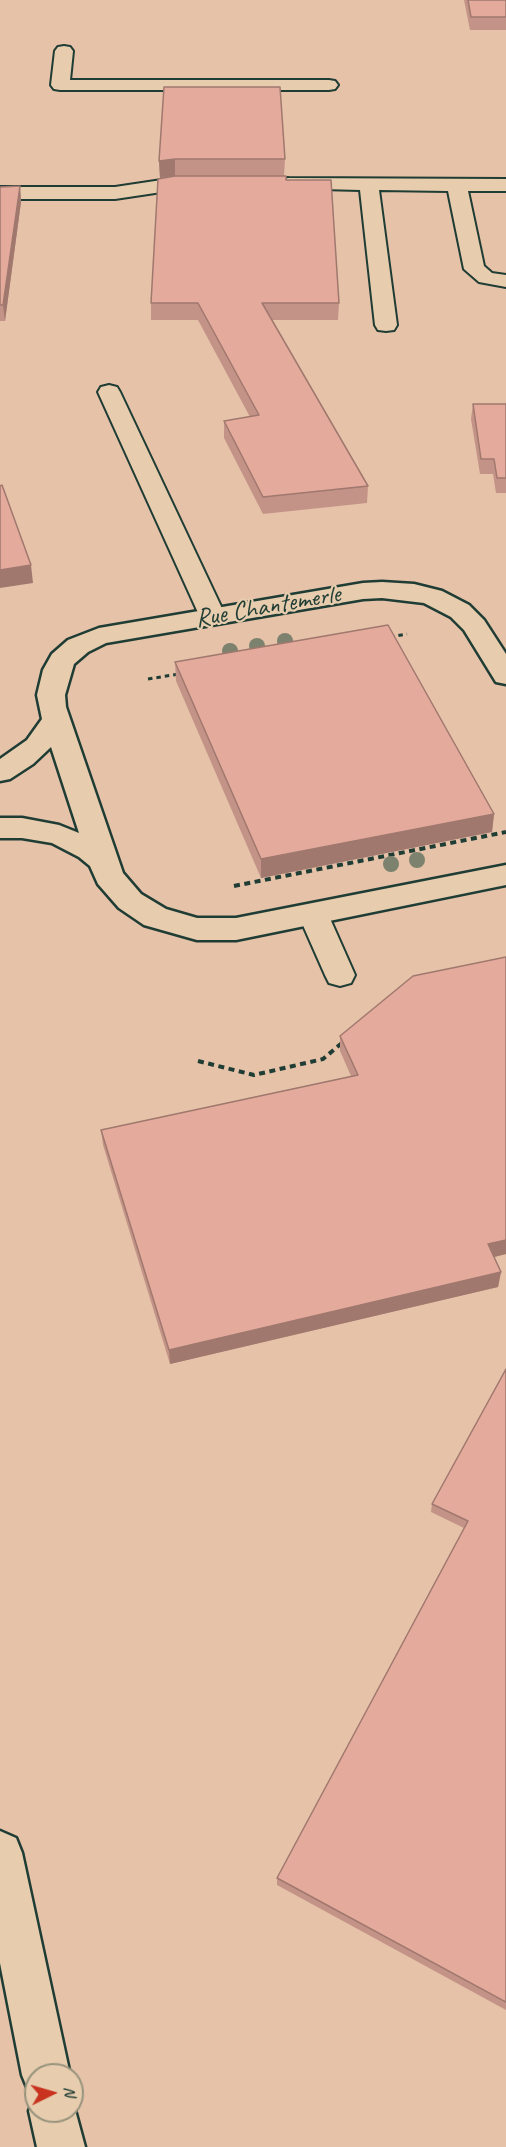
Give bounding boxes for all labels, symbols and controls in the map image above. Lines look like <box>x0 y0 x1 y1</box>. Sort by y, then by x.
street label: Rue Chantemerle <box>193 579 343 635</box>
north arrow <box>24 2063 84 2123</box>
text: N <box>60 2086 80 2097</box>

